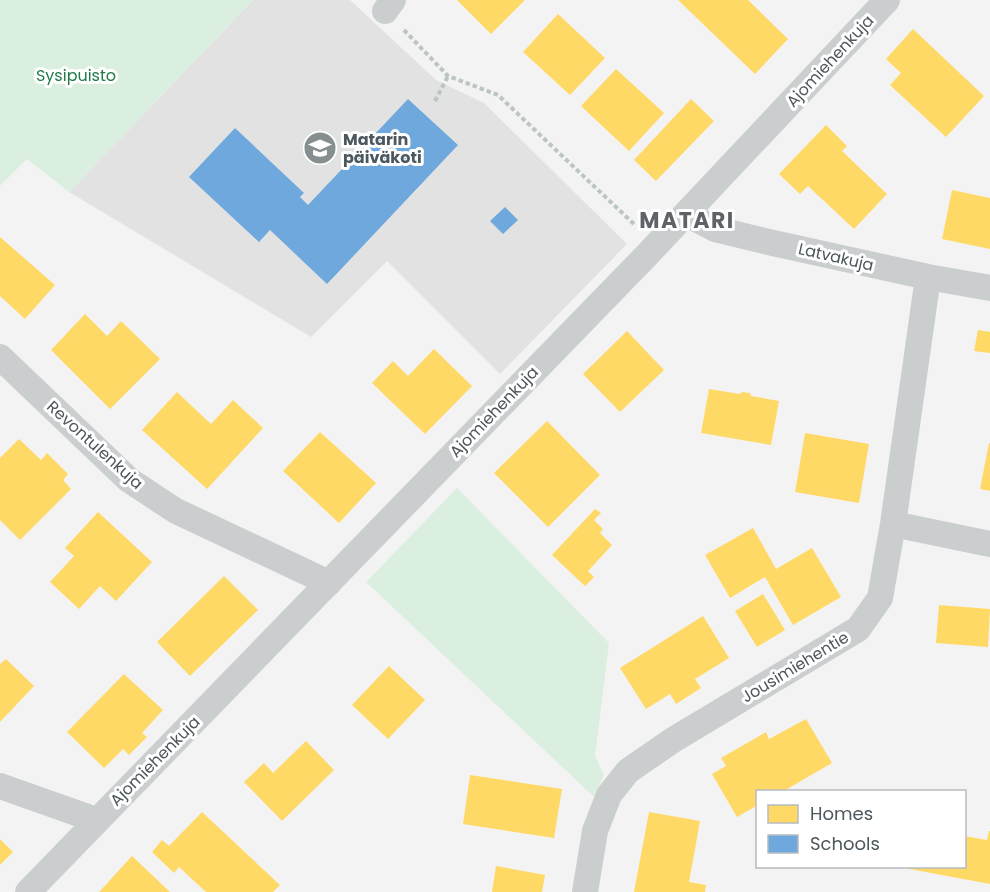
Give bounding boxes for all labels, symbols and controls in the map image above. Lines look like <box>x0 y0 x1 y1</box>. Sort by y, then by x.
street label: Ajomiehenkuja <box>781 10 879 112</box>
park label: Sysipuisto <box>36 64 116 87</box>
place label: Matarin päiväkoti <box>343 128 422 169</box>
school or university icon: Matarin päiväkoti <box>302 130 338 166</box>
district label: MATARI <box>639 205 735 236</box>
street label: Latvakuja <box>796 237 876 277</box>
street label: Ajomiehenkuja <box>444 361 544 463</box>
street label: Revontulenkuja <box>42 395 148 495</box>
street label: Jousimiehentie <box>737 626 853 708</box>
street label: Ajomiehenkuja <box>105 711 205 811</box>
legend <box>756 790 966 868</box>
text: Homes <box>810 801 873 826</box>
text: Schools <box>810 831 880 856</box>

